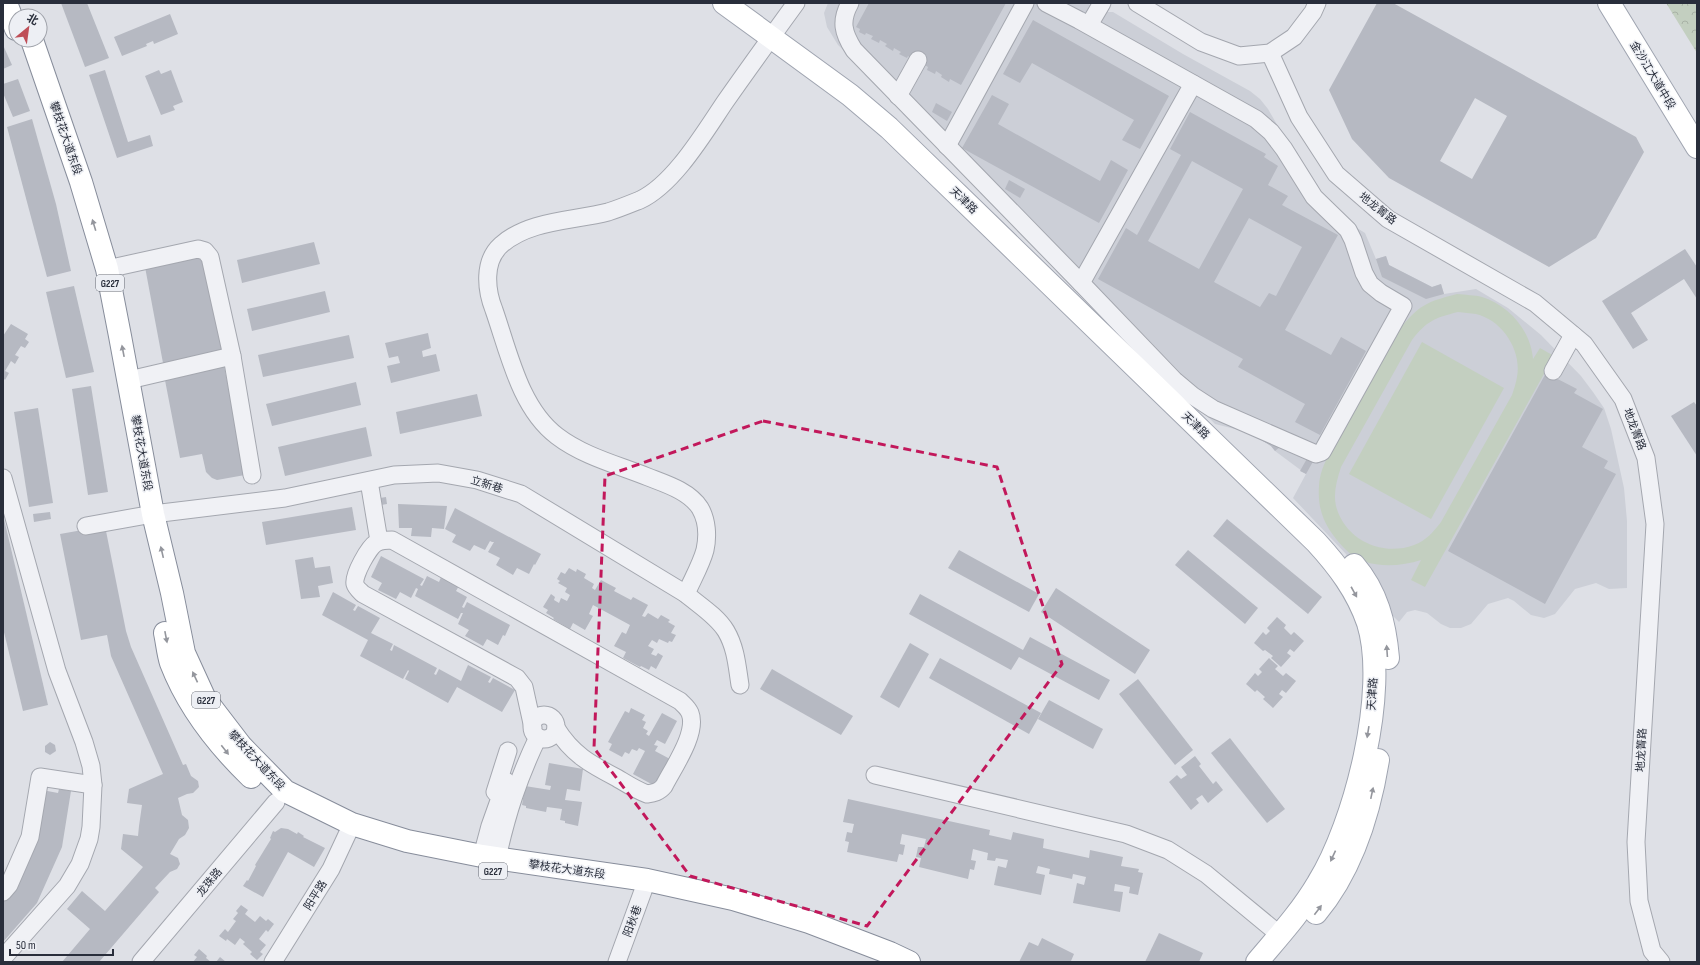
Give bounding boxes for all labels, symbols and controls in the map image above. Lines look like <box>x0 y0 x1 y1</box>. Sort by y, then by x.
north arrow <box>8 8 48 48</box>
text: 北 <box>25 11 41 28</box>
street label: 金沙江大道中段 <box>1627 39 1678 112</box>
street label: 攀枝花大道东段 <box>47 100 84 177</box>
street label: 天津路 <box>947 184 980 216</box>
street label: 地龙箐路 <box>1356 190 1399 227</box>
one-way arrow <box>91 219 97 231</box>
road number: G227 <box>96 275 124 291</box>
one-way arrow <box>120 345 126 358</box>
street label: 地龙箐路 <box>1621 406 1648 452</box>
street label: 天津路 <box>1179 409 1212 441</box>
street label: 攀枝花大道东段 <box>128 414 155 492</box>
street label: 立新巷 <box>469 473 505 496</box>
one-way arrow <box>159 546 165 558</box>
one-way arrow <box>1351 586 1357 598</box>
one-way arrow <box>163 630 169 643</box>
one-way arrow <box>1384 645 1391 657</box>
one-way arrow <box>192 671 198 683</box>
street label: 天津路 <box>1365 677 1380 711</box>
road number: G227 <box>192 692 220 708</box>
one-way arrow <box>1365 726 1371 738</box>
street label: 攀枝花大道东段 <box>226 728 288 793</box>
street label: 地龙箐路 <box>1634 728 1649 772</box>
one-way arrow <box>220 745 229 756</box>
one-way arrow <box>1369 787 1375 799</box>
one-way arrow <box>1330 851 1336 862</box>
street label: 攀枝花大道东段 <box>528 858 606 881</box>
road number: G227 <box>479 863 507 879</box>
street label: 龙珠路 <box>194 866 225 899</box>
street label: 阳平路 <box>301 878 330 913</box>
street label: 阳秋巷 <box>621 903 644 939</box>
one-way arrow <box>1314 905 1322 916</box>
scale bar <box>10 931 113 957</box>
text: 50 m <box>16 938 36 953</box>

